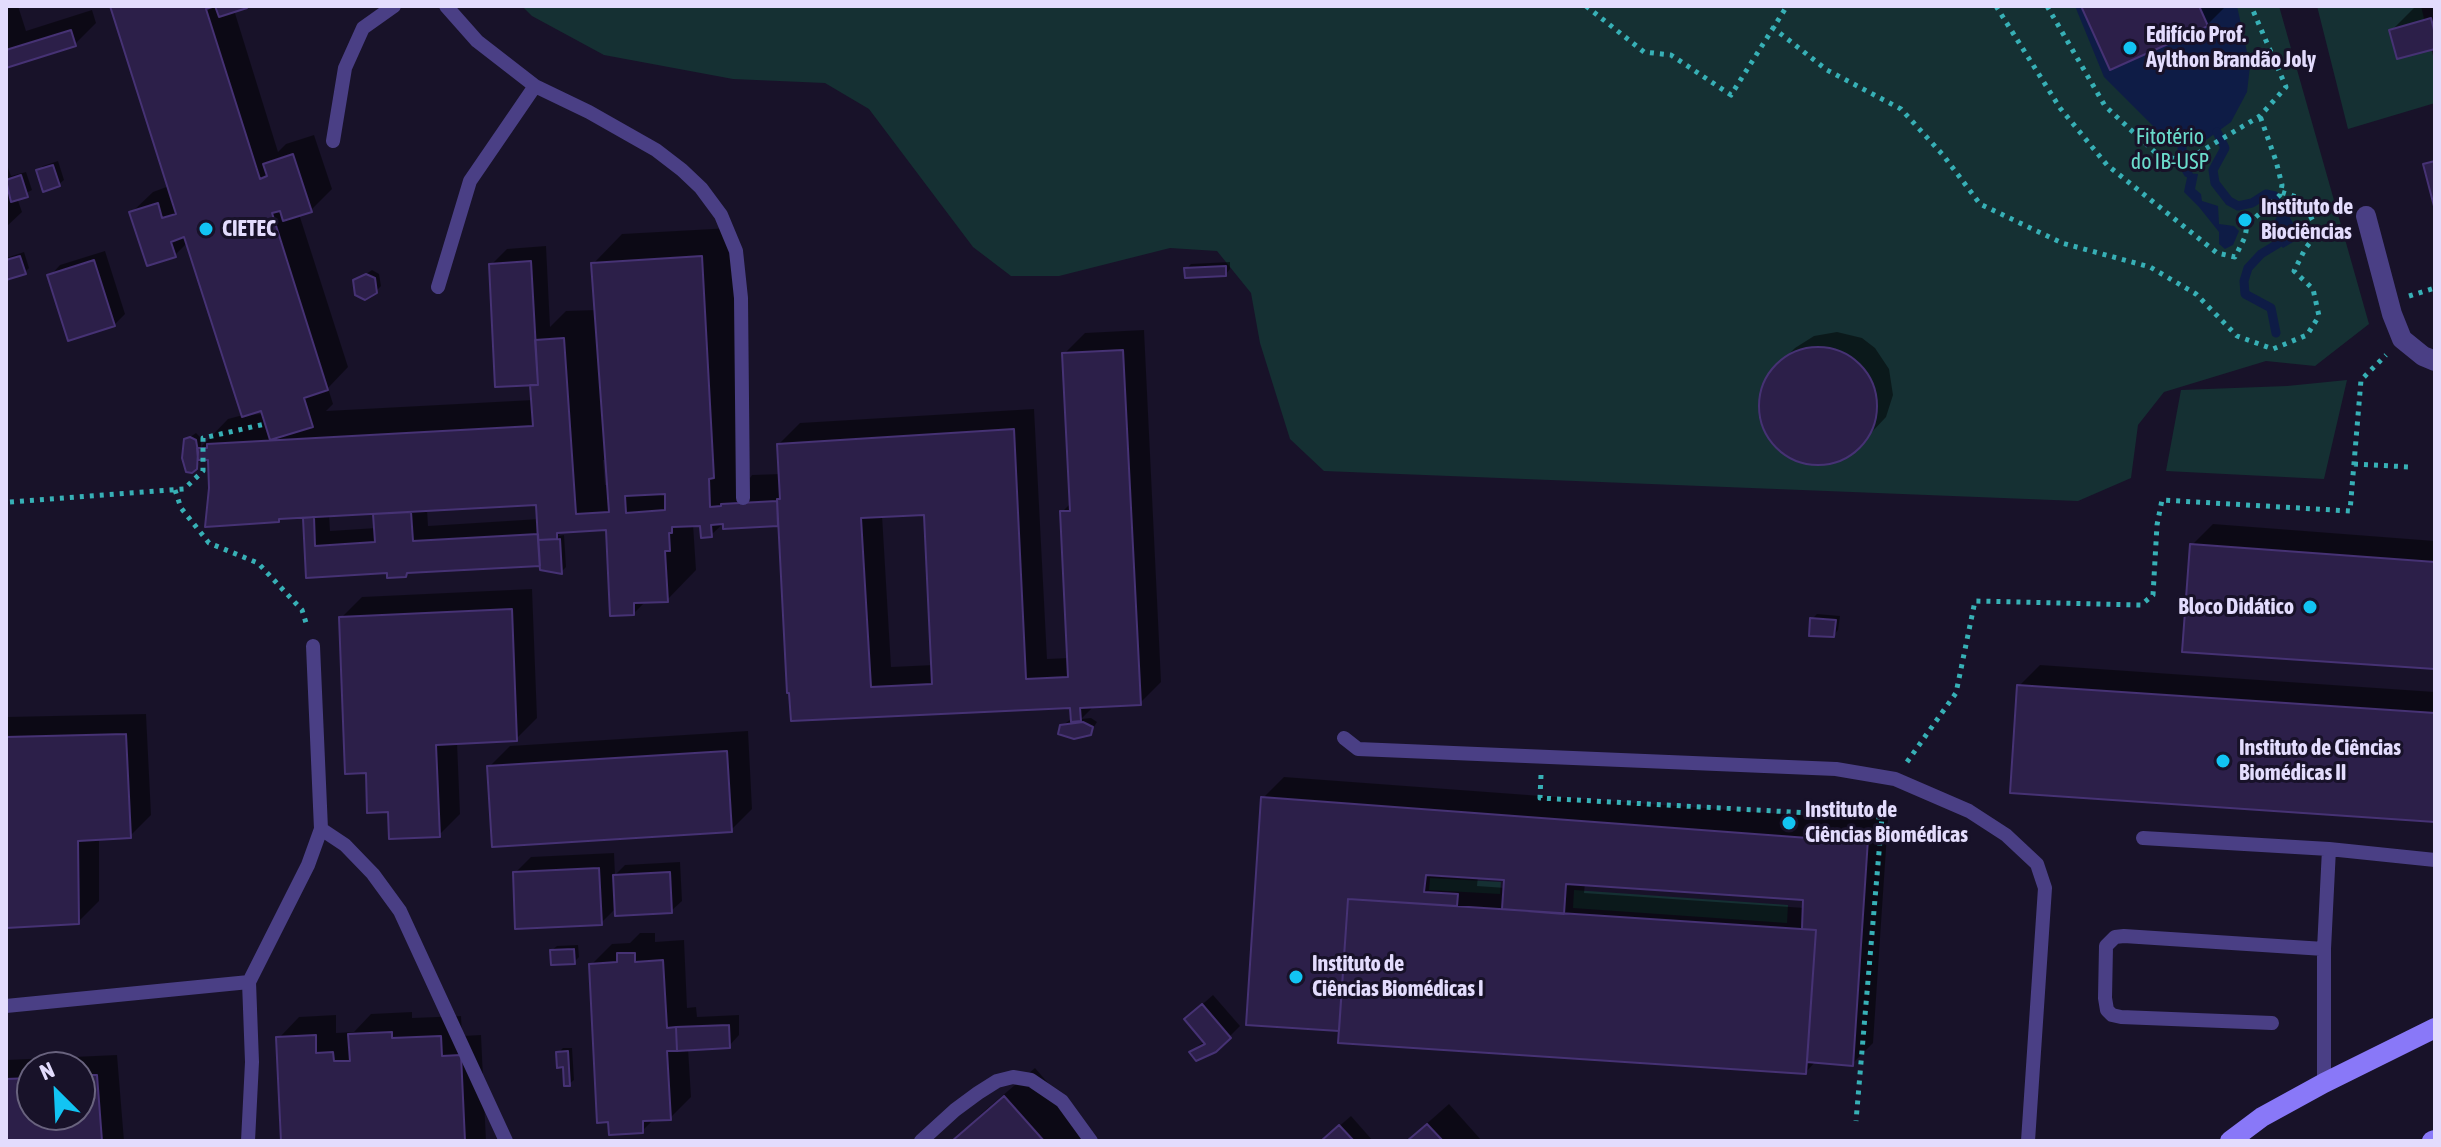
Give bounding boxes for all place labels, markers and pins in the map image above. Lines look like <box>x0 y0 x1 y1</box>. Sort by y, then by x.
place label: Edifício Prof. Aylthon Brandão Joly <box>2146 22 2316 74</box>
marker: Edifício Prof. Aylthon Brandão Joly <box>2121 39 2139 57</box>
place label: Instituto de Biociências <box>2261 194 2353 246</box>
marker: Instituto de Biociências <box>2236 211 2254 229</box>
place label: CIETEC <box>222 216 276 242</box>
marker: CIETEC <box>197 220 215 238</box>
place label: Bloco Didático <box>2178 594 2294 620</box>
marker: Bloco Didático <box>2301 598 2319 616</box>
place label: Instituto de Ciências Biomédicas II <box>2239 735 2401 786</box>
marker: Instituto de Ciências Biomédicas II <box>2214 752 2232 770</box>
place label: Instituto de Ciências Biomédicas <box>1805 797 1968 848</box>
marker: Instituto de Ciências Biomédicas <box>1780 814 1798 832</box>
place label: Instituto de Ciências Biomédicas I <box>1312 951 1484 1002</box>
marker: Instituto de Ciências Biomédicas I <box>1287 968 1305 986</box>

